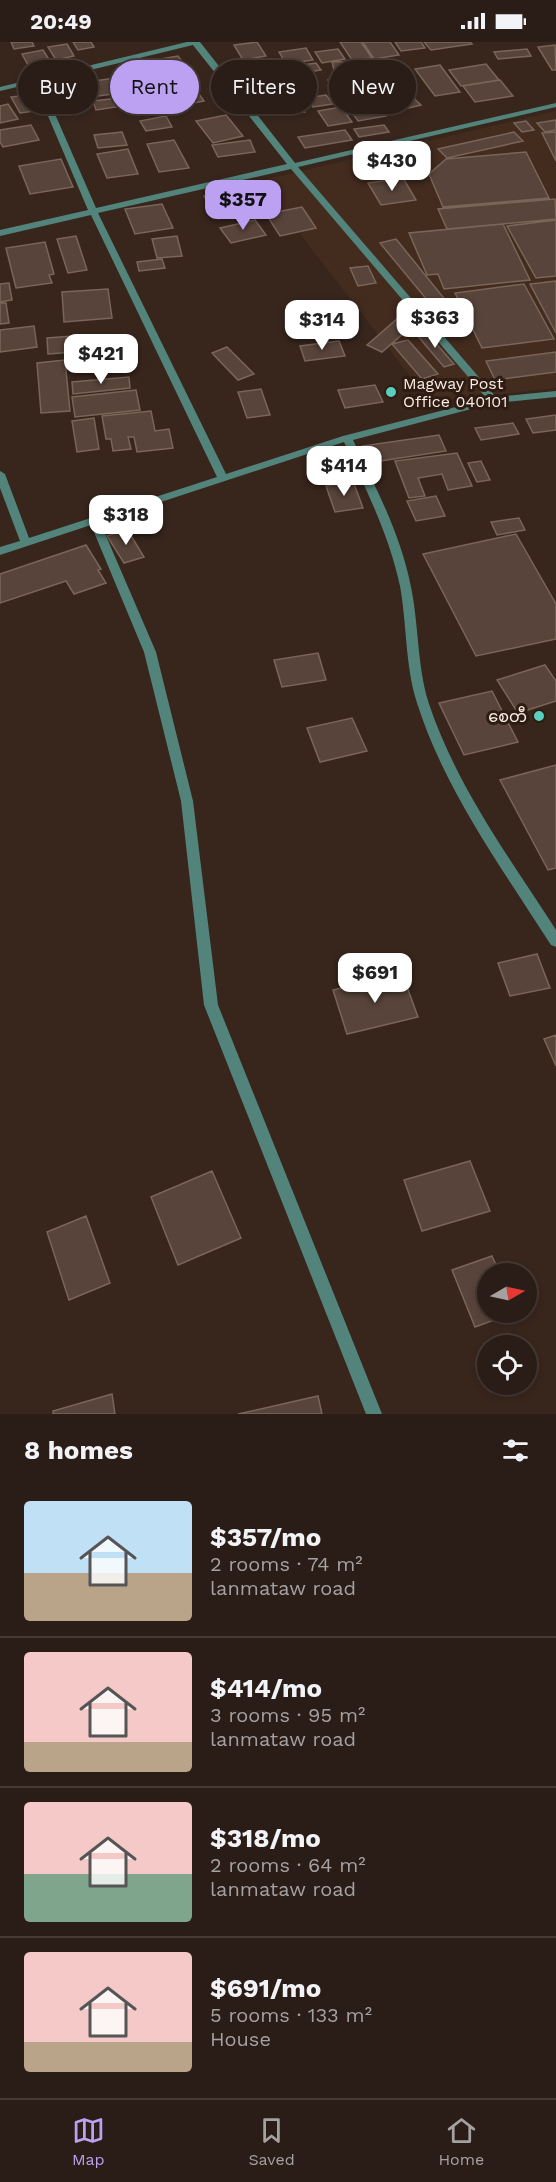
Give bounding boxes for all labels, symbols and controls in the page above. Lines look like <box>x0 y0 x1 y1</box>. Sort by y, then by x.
text: 20:49 <box>30 9 92 34</box>
chip: Buy <box>18 60 98 114</box>
chip: Rent <box>110 60 199 114</box>
chip: Filters <box>211 60 317 114</box>
chip: New <box>329 60 416 114</box>
pin: $430 <box>356 141 428 192</box>
text: $430 <box>367 148 417 172</box>
pin: $357 <box>207 180 279 231</box>
text: $357 <box>219 187 267 211</box>
pin: $363 <box>399 298 471 349</box>
pin: $314 <box>286 300 358 351</box>
text: $363 <box>411 305 459 329</box>
text: $314 <box>299 307 345 331</box>
pin: $421 <box>65 334 137 385</box>
text: $421 <box>78 341 124 365</box>
place label: Magway Post Office 040101 <box>403 374 508 411</box>
marker: Magway Post Office 040101 <box>384 385 398 399</box>
pin: $414 <box>308 446 380 497</box>
text: $414 <box>321 453 367 477</box>
pin: $318 <box>90 495 162 546</box>
text: $318 <box>103 502 149 526</box>
place label: စေတီ <box>488 706 527 726</box>
marker: စေတီ <box>532 709 546 723</box>
pin: $691 <box>339 953 411 1004</box>
text: $691 <box>352 960 398 984</box>
north arrow <box>477 1263 537 1323</box>
map controls <box>477 1263 537 1395</box>
button: locate <box>477 1335 537 1395</box>
icon: filters <box>499 1434 532 1467</box>
text: 8 homes <box>24 1435 133 1465</box>
text: $357/mo <box>210 1522 321 1552</box>
icon: home <box>72 1525 144 1597</box>
text: 2 rooms · 74 m² <box>210 1552 363 1576</box>
text: lanmataw road <box>210 1576 356 1600</box>
text: $414/mo <box>210 1673 322 1703</box>
icon: home <box>72 1676 144 1748</box>
text: 3 rooms · 95 m² <box>210 1703 365 1727</box>
text: lanmataw road <box>210 1727 356 1751</box>
text: $318/mo <box>210 1823 321 1853</box>
icon: home <box>72 1826 144 1898</box>
text: 2 rooms · 64 m² <box>210 1853 366 1877</box>
text: lanmataw road <box>210 1877 356 1901</box>
text: $691/mo <box>210 1973 321 2003</box>
icon: home <box>72 1976 144 2048</box>
text: 5 rooms · 133 m² <box>210 2003 372 2027</box>
text: House <box>210 2027 271 2051</box>
tab: Map <box>72 2114 105 2169</box>
tab: Saved <box>248 2114 295 2169</box>
tab: Home <box>438 2114 484 2169</box>

